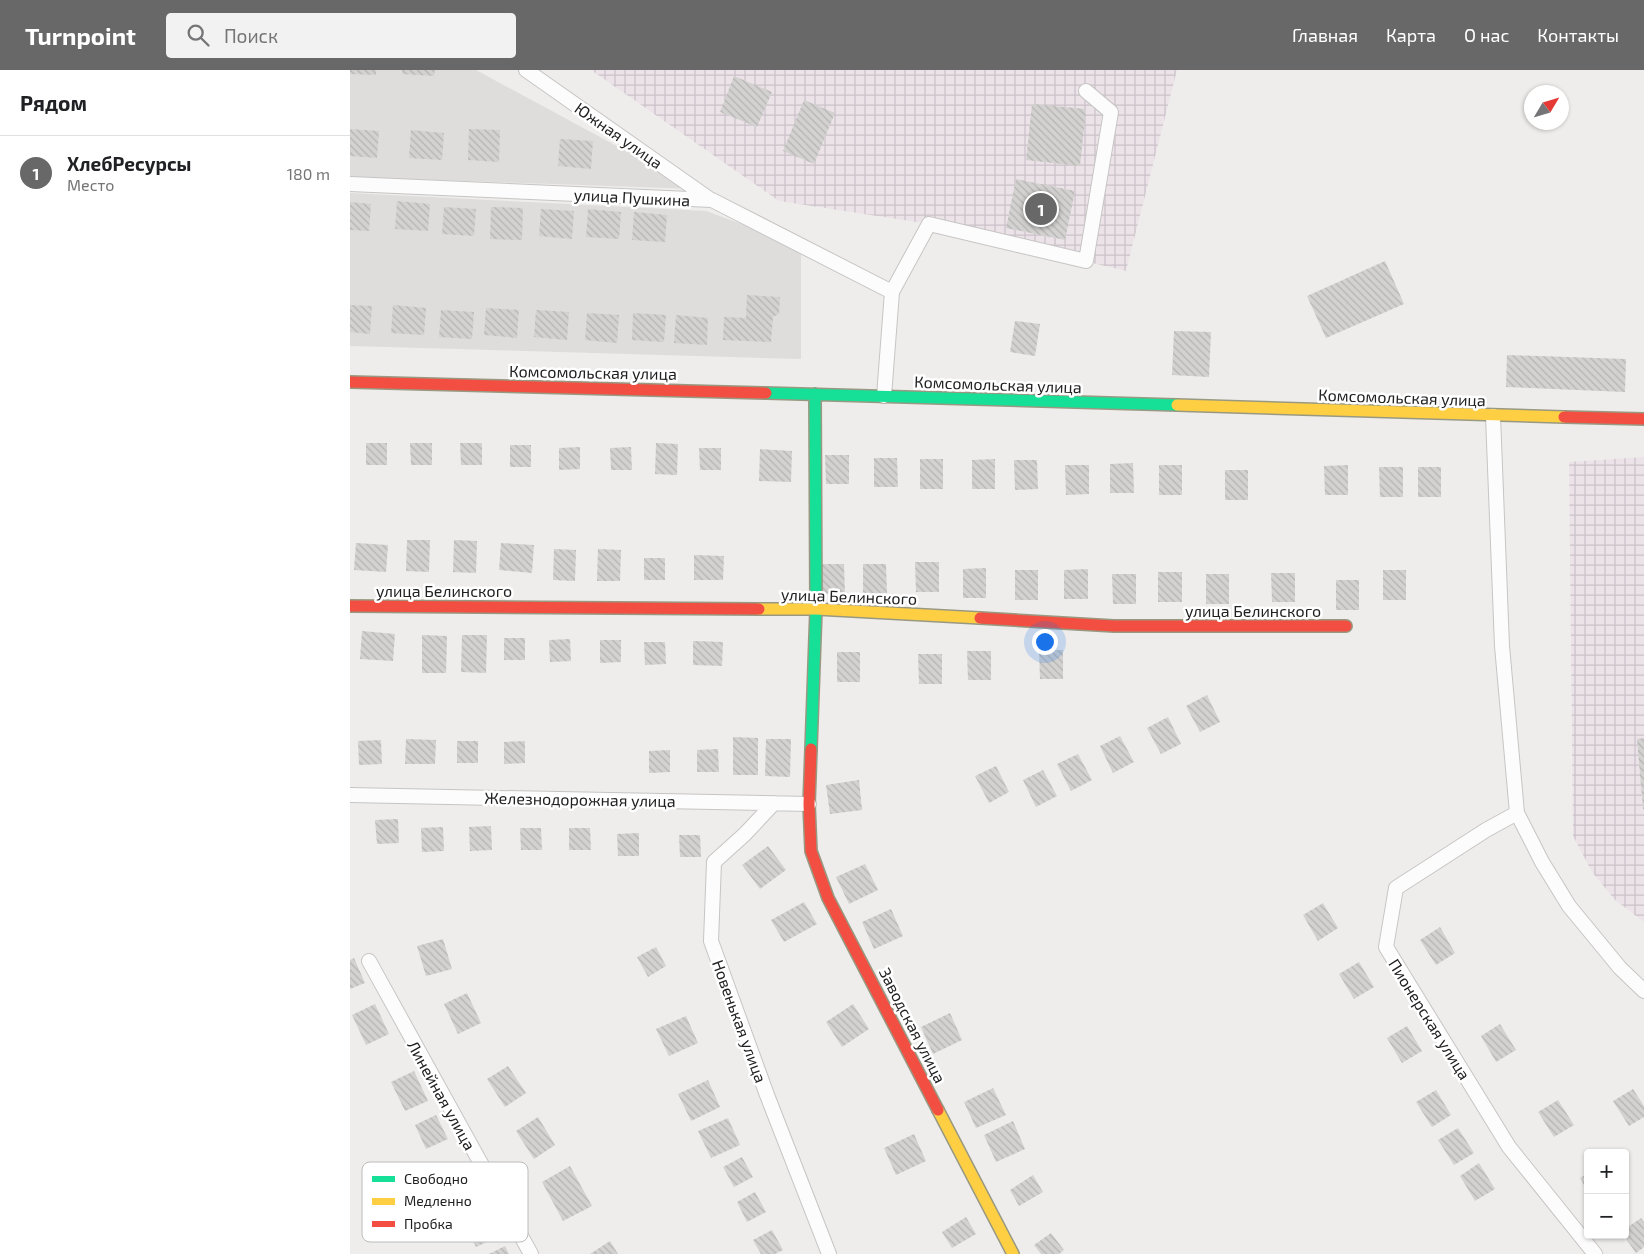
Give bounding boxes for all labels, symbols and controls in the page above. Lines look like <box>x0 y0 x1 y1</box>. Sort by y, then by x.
search box <box>166 13 516 58</box>
text: Turnpoint <box>25 21 136 50</box>
icon: search <box>184 21 212 49</box>
text: Поиск <box>224 24 278 47</box>
text: Главная <box>1292 24 1358 46</box>
text: Карта <box>1386 24 1436 46</box>
text: О нас <box>1464 24 1509 46</box>
text: Контакты <box>1537 24 1619 46</box>
north arrow <box>1524 85 1569 130</box>
text: Рядом <box>20 90 87 115</box>
street label: Южная улица <box>571 98 666 173</box>
text: ХлебРесурсы <box>67 152 191 175</box>
text: 1 <box>33 164 39 183</box>
text: 180 m <box>287 164 330 183</box>
text: Место <box>67 175 114 194</box>
street label: улица Пушкина <box>573 184 691 211</box>
pin: 1 <box>1025 190 1057 228</box>
street label: Комсомольская улица <box>509 361 677 384</box>
street label: Комсомольская улица <box>914 372 1082 397</box>
street label: Комсомольская улица <box>1318 385 1486 410</box>
street label: улица Белинского <box>376 581 512 601</box>
street label: улица Белинского <box>781 584 917 609</box>
street label: улица Белинского <box>1185 601 1321 621</box>
your location <box>1032 629 1058 655</box>
street label: Железнодорожная улица <box>484 788 676 811</box>
street label: Пионерская улица <box>1384 955 1475 1083</box>
street label: Новенькая улица <box>708 957 771 1085</box>
street label: Заводская улица <box>875 964 950 1086</box>
street label: Линейная улица <box>403 1037 480 1154</box>
map controls <box>1584 1149 1629 1239</box>
button: + <box>1584 1149 1629 1194</box>
legend <box>362 1162 528 1242</box>
text: Свободно <box>404 1170 468 1187</box>
text: Медленно <box>404 1192 472 1209</box>
button: − <box>1584 1194 1629 1239</box>
text: Пробка <box>404 1215 453 1232</box>

